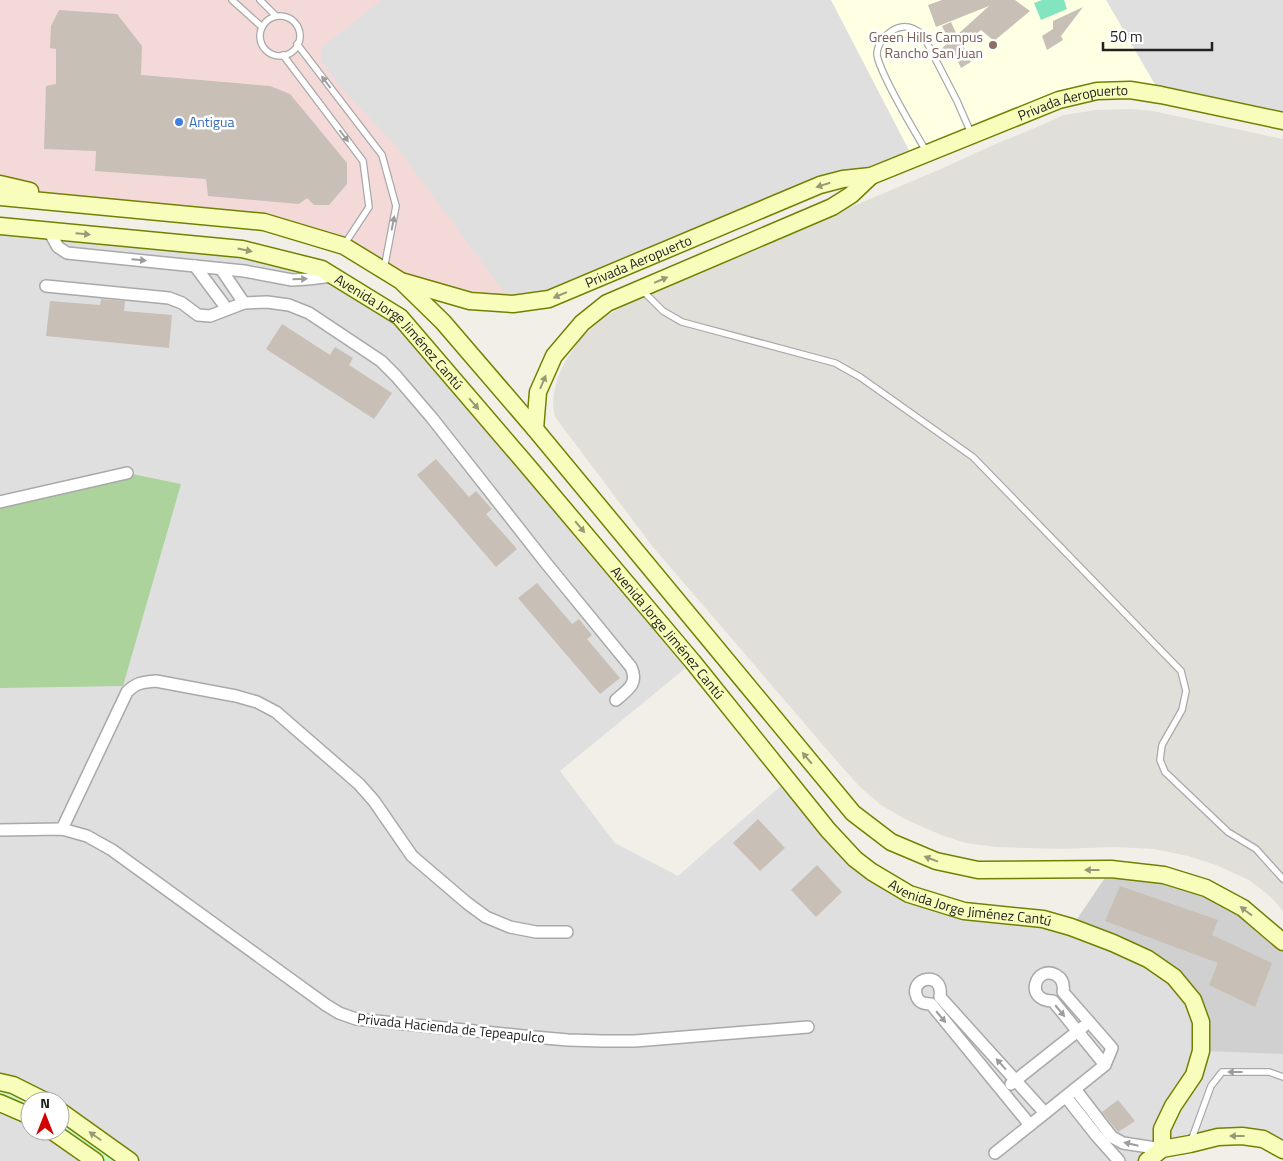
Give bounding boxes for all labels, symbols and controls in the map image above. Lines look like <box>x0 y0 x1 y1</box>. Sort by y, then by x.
scale bar <box>1103 20 1212 52</box>
text: 50 m <box>1110 25 1143 48</box>
place label: Green Hills Campus Rancho San Juan <box>869 26 983 63</box>
marker: Green Hills Campus Rancho San Juan <box>987 39 999 51</box>
one-way arrow <box>321 75 331 88</box>
street label: Privada Aeropuerto <box>1014 79 1128 126</box>
place label: Antigua <box>189 111 234 132</box>
marker: Antigua <box>173 116 185 128</box>
one-way arrow <box>339 129 350 142</box>
one-way arrow <box>815 181 830 189</box>
one-way arrow <box>390 214 398 230</box>
street label: Privada Aeropuerto <box>581 229 695 293</box>
one-way arrow <box>76 230 92 238</box>
one-way arrow <box>237 246 253 254</box>
one-way arrow <box>131 256 147 264</box>
street label: Avenida Jorge Jiménez Cantú <box>331 268 469 394</box>
one-way arrow <box>292 275 308 283</box>
one-way arrow <box>654 275 668 283</box>
one-way arrow <box>553 291 567 299</box>
one-way arrow <box>539 374 547 389</box>
one-way arrow <box>469 397 480 410</box>
one-way arrow <box>574 521 585 534</box>
street label: Avenida Jorge Jiménez Cantú <box>606 561 730 703</box>
one-way arrow <box>802 752 813 765</box>
one-way arrow <box>923 855 938 863</box>
one-way arrow <box>1084 866 1100 874</box>
street label: Avenida Jorge Jiménez Cantú <box>885 873 1054 931</box>
one-way arrow <box>1239 906 1253 916</box>
one-way arrow <box>1055 1004 1066 1017</box>
street label: Privada Hacienda de Tepeapulco <box>356 1007 546 1048</box>
one-way arrow <box>935 1010 946 1023</box>
one-way arrow <box>995 1058 1007 1070</box>
one-way arrow <box>1227 1068 1243 1076</box>
north arrow <box>20 1091 70 1141</box>
text: N <box>40 1092 50 1113</box>
one-way arrow <box>88 1131 102 1141</box>
one-way arrow <box>1229 1132 1245 1140</box>
one-way arrow <box>1123 1140 1138 1148</box>

